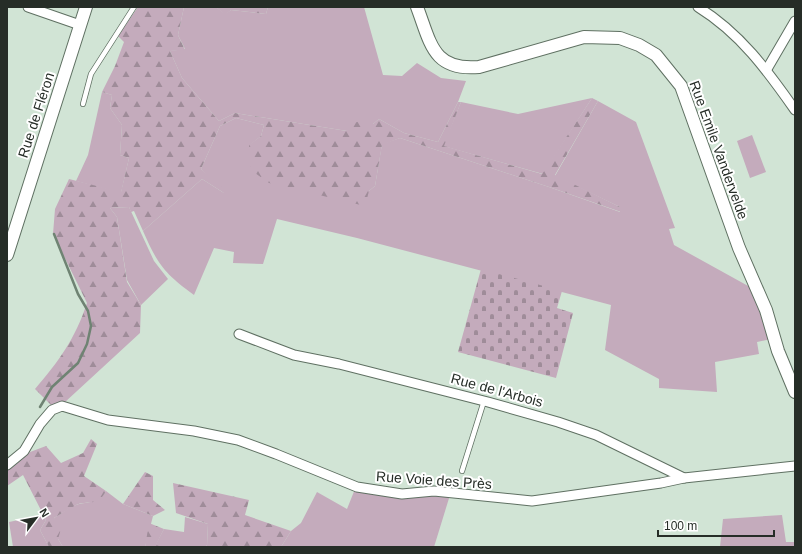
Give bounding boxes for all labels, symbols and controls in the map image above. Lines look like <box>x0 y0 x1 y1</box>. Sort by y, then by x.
street label: Rue de Fléron <box>15 70 57 160</box>
street label: Rue Emile Vandervelde <box>687 79 752 222</box>
street label: Rue de l'Arbois <box>449 370 545 410</box>
street label: Rue Voie des Près <box>376 468 492 492</box>
north arrow <box>16 498 56 538</box>
text: N <box>37 506 52 519</box>
scale bar <box>658 512 774 538</box>
text: 100 m <box>664 519 697 533</box>

